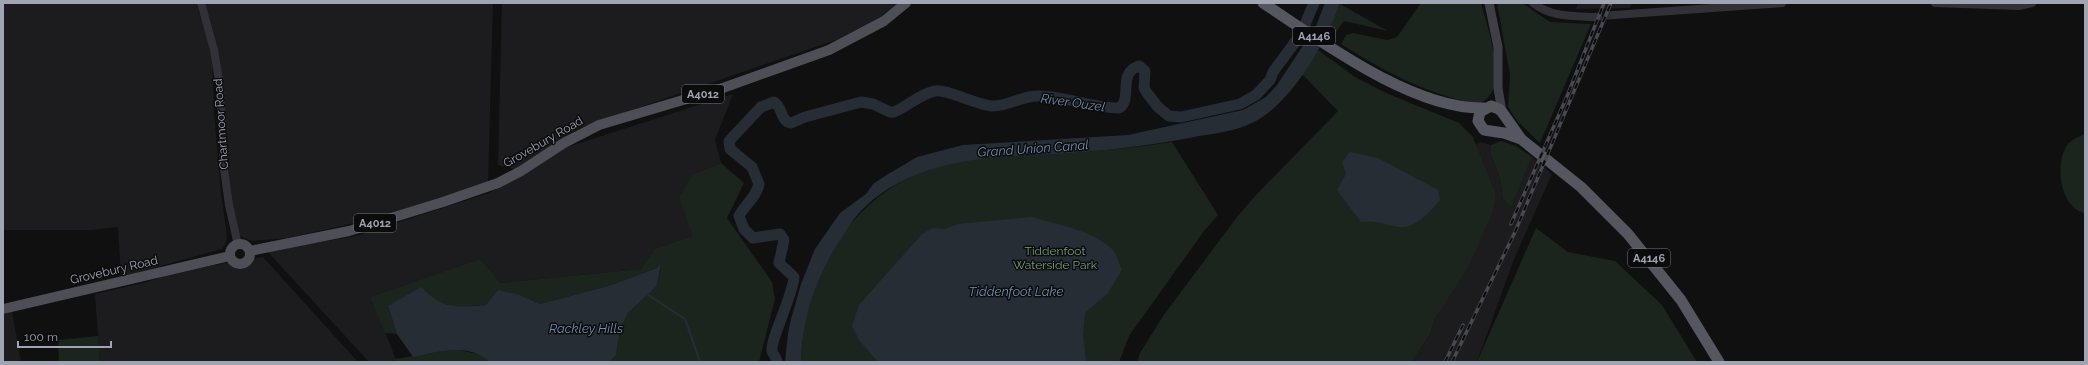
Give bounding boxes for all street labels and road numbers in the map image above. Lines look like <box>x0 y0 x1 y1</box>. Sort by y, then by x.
road number: A4146 <box>1293 27 1335 45</box>
street label: Chartmoor Road <box>211 78 231 170</box>
road number: A4012 <box>682 85 724 103</box>
street label: Grovebury Road <box>501 114 585 170</box>
road number: A4012 <box>354 214 396 232</box>
road number: A4146 <box>1628 249 1670 267</box>
street label: Grovebury Road <box>69 253 159 287</box>

